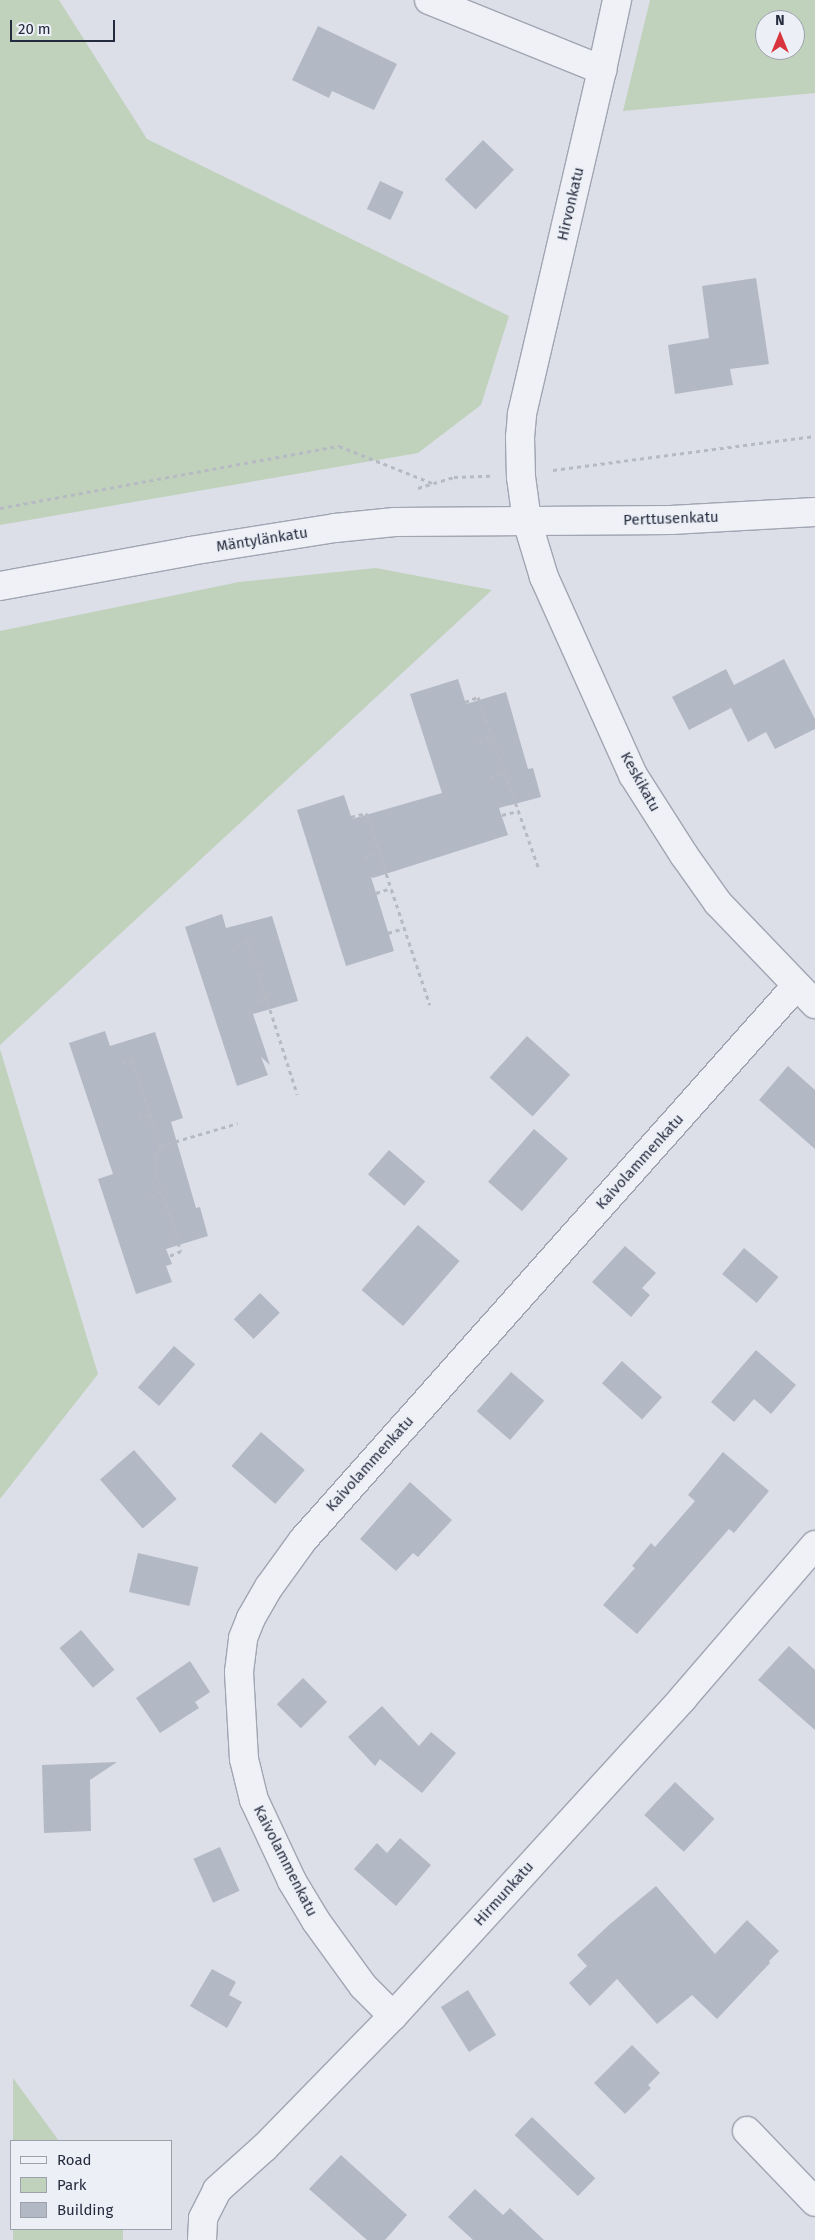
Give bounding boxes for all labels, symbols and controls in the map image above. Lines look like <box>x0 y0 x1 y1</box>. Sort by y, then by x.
scale bar <box>12 10 118 42</box>
north arrow <box>755 10 805 60</box>
text: N <box>775 12 785 29</box>
text: 20 m <box>18 20 51 38</box>
street label: Hirvonkatu <box>554 166 588 242</box>
street label: Perttusenkatu <box>623 508 719 530</box>
street label: Mäntylänkatu <box>215 524 309 556</box>
street label: Keskikatu <box>616 749 664 815</box>
street label: Kaivolammenkatu <box>592 1111 688 1213</box>
street label: Kaivolammenkatu <box>322 1413 418 1515</box>
street label: Kaivolammenkatu <box>249 1803 321 1919</box>
street label: Hirmunkatu <box>470 1858 538 1930</box>
legend <box>10 2140 172 2230</box>
text: Road <box>57 2151 92 2169</box>
text: Park <box>57 2176 87 2194</box>
text: Building <box>57 2201 113 2219</box>

